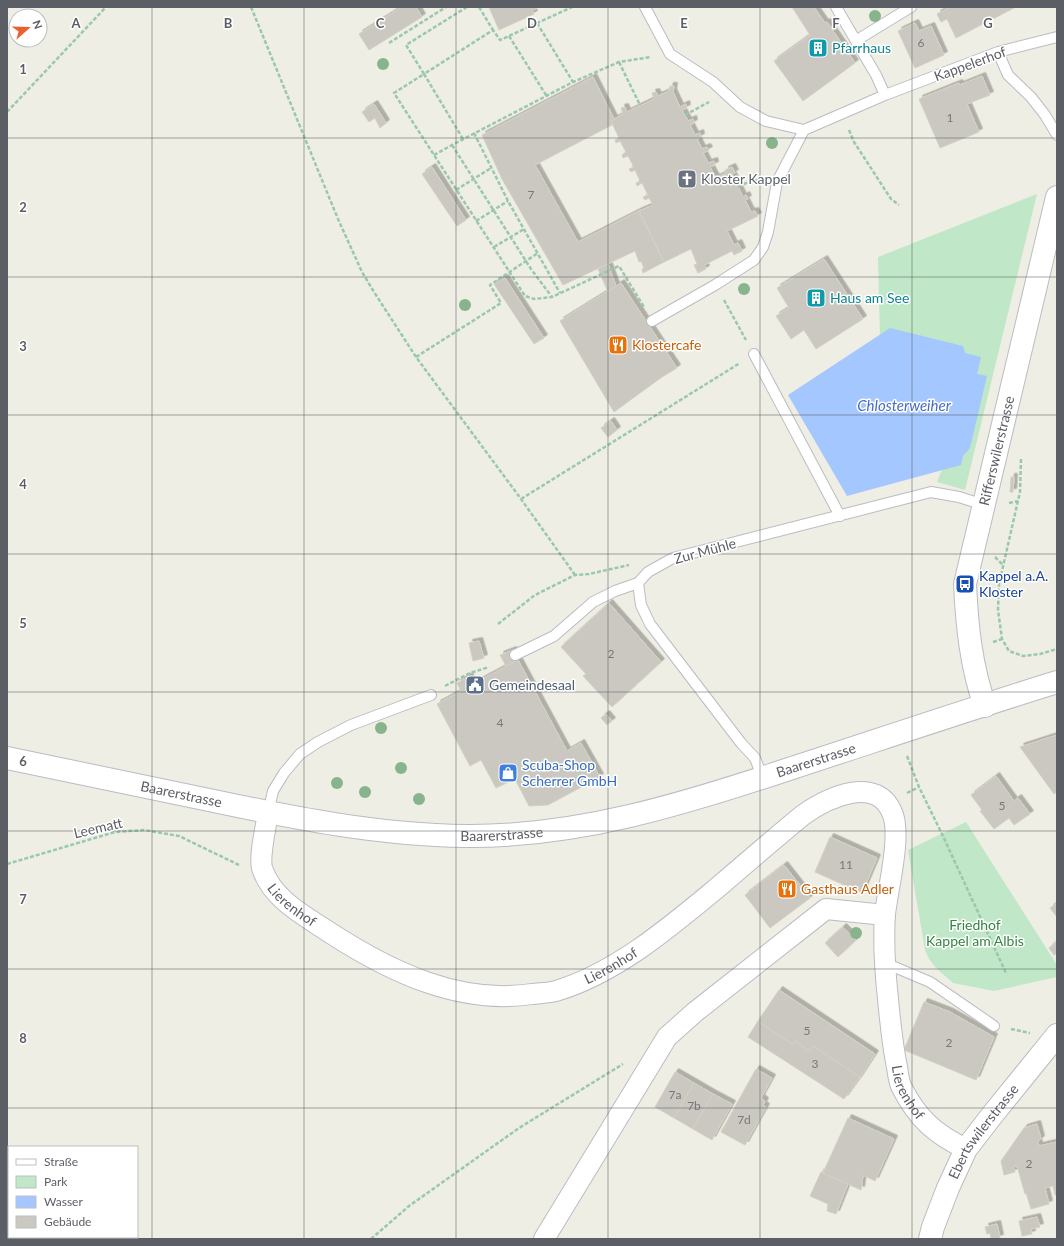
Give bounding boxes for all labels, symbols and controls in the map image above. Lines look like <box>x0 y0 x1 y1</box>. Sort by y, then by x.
north arrow <box>8 8 48 48</box>
text: A <box>70 15 81 31</box>
text: B <box>224 15 233 31</box>
text: C <box>376 15 385 31</box>
text: D <box>527 15 537 31</box>
text: E <box>680 15 688 31</box>
text: F <box>832 15 840 31</box>
text: G <box>983 15 993 31</box>
text: N <box>30 18 45 31</box>
house number: 6 <box>918 35 925 50</box>
building icon: Pfarrhaus <box>807 37 829 59</box>
place label: Pfarrhaus <box>832 39 891 56</box>
street label: Kappelerhof <box>931 43 1008 84</box>
text: 1 <box>19 61 27 77</box>
house number: 1 <box>947 110 954 125</box>
church icon: Kloster Kappel <box>676 168 698 190</box>
place label: Kloster Kappel <box>701 170 791 187</box>
house number: 7 <box>528 187 535 202</box>
text: 2 <box>19 199 27 215</box>
building icon: Haus am See <box>805 287 827 309</box>
place label: Haus am See <box>830 289 909 306</box>
restaurant icon: Klostercafe <box>607 334 629 356</box>
place label: Klostercafe <box>632 336 701 353</box>
text: 3 <box>19 338 27 354</box>
street label: Rifferswilerstrasse <box>975 394 1017 507</box>
water label: Chlosterweiher <box>857 396 952 414</box>
text: 4 <box>19 476 27 492</box>
street label: Zur Mühle <box>672 534 738 567</box>
place label: Kappel a.A. Kloster <box>979 567 1048 600</box>
bus stop icon: Kappel a.A. Kloster <box>954 573 976 595</box>
text: 5 <box>19 615 27 631</box>
house number: 2 <box>608 646 615 661</box>
public building icon: Gemeindesaal <box>464 674 486 696</box>
place label: Gemeindesaal <box>489 676 575 693</box>
house number: 4 <box>497 715 504 730</box>
street label: Baarerstrasse <box>774 739 858 781</box>
text: 6 <box>19 753 27 769</box>
place label: Scuba-Shop Scherrer GmbH <box>522 756 617 789</box>
shop icon: Scuba-Shop Scherrer GmbH <box>497 762 519 784</box>
street label: Baarerstrasse <box>139 777 224 811</box>
house number: 5 <box>999 798 1006 813</box>
street label: Leematt <box>72 814 124 841</box>
street label: Baarerstrasse <box>460 823 544 844</box>
house number: 11 <box>839 857 853 872</box>
restaurant icon: Gasthaus Adler <box>776 878 798 900</box>
street label: Lierenhof <box>264 880 320 930</box>
place label: Gasthaus Adler <box>801 880 894 897</box>
text: 7 <box>19 891 27 907</box>
park label: Friedhof Kappel am Albis <box>926 916 1024 949</box>
street label: Lierenhof <box>581 944 641 987</box>
house number: 5 <box>804 1023 811 1038</box>
text: 8 <box>19 1030 27 1046</box>
house number: 2 <box>946 1035 953 1050</box>
house number: 3 <box>812 1056 819 1071</box>
street label: Lierenhof <box>889 1064 928 1123</box>
street label: Ebertswilerstrasse <box>944 1081 1022 1182</box>
house number: 7a <box>669 1087 681 1102</box>
house number: 7b <box>687 1098 701 1113</box>
house number: 7d <box>737 1112 751 1127</box>
legend <box>8 1146 138 1238</box>
text: Straße <box>44 1154 78 1169</box>
house number: 2 <box>1026 1156 1033 1171</box>
text: Park <box>44 1174 68 1189</box>
text: Wasser <box>44 1194 83 1209</box>
text: Gebäude <box>44 1214 91 1229</box>

